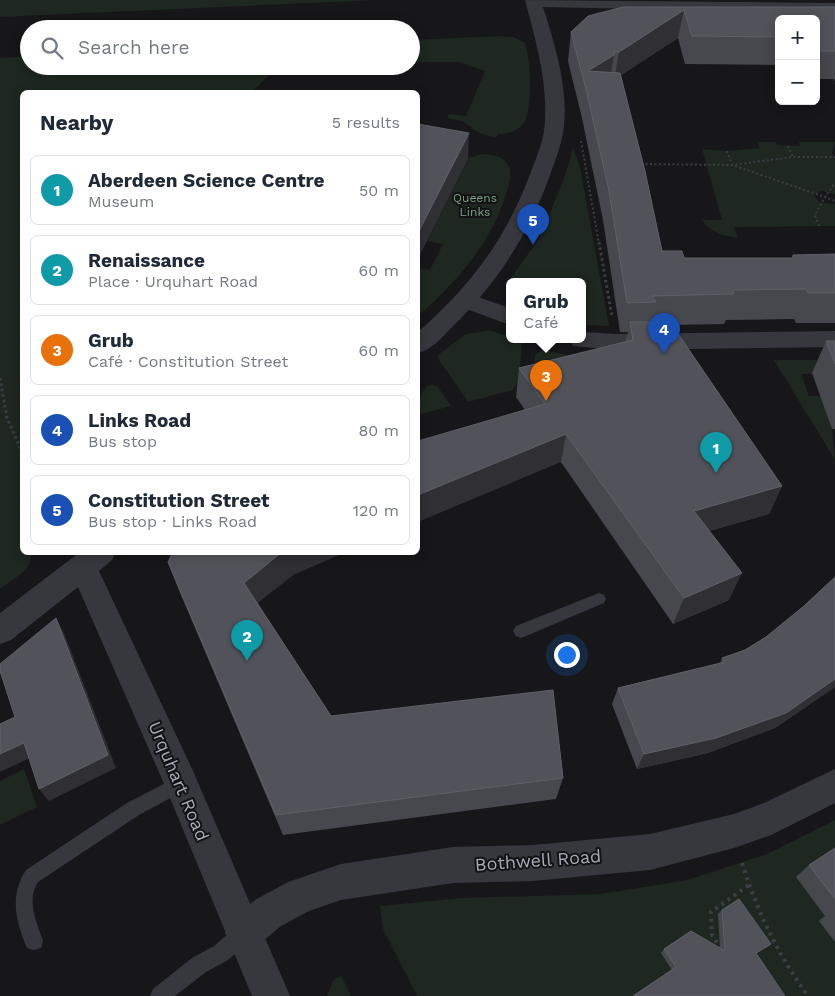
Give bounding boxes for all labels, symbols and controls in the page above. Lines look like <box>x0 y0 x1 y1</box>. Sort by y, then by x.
map controls <box>775 15 820 105</box>
button: + <box>775 15 820 60</box>
search box <box>20 20 420 75</box>
icon: search <box>38 34 66 62</box>
text: Search here <box>78 36 189 59</box>
button: − <box>775 60 820 105</box>
text: Nearby <box>40 110 113 135</box>
text: 5 results <box>332 113 400 132</box>
text: Aberdeen Science Centre <box>88 169 325 192</box>
text: 1 <box>54 181 60 200</box>
text: 50 m <box>359 181 399 200</box>
park label: Queens Links <box>453 191 497 219</box>
text: Museum <box>88 192 154 211</box>
pin: 5 <box>517 204 549 245</box>
text: Renaissance <box>88 249 205 272</box>
text: 2 <box>52 261 62 280</box>
text: 60 m <box>359 261 399 280</box>
text: Place · Urquhart Road <box>88 272 258 291</box>
popup <box>506 278 586 343</box>
text: Grub <box>523 290 569 313</box>
text: Café <box>523 313 558 332</box>
pin: 4 <box>648 313 680 354</box>
text: Grub <box>88 329 134 352</box>
text: 3 <box>52 341 62 360</box>
text: 60 m <box>359 341 399 360</box>
text: Café · Constitution Street <box>88 352 288 371</box>
pin: 3 <box>530 360 562 401</box>
text: Links Road <box>88 409 191 432</box>
text: 4 <box>52 421 62 440</box>
text: 80 m <box>358 421 399 440</box>
text: Bus stop <box>88 432 157 451</box>
pin: 1 <box>700 432 732 473</box>
text: Constitution Street <box>88 489 269 512</box>
text: 5 <box>52 501 62 520</box>
text: 120 m <box>353 501 399 520</box>
text: Bus stop · Links Road <box>88 512 257 531</box>
pin: 2 <box>231 620 263 661</box>
your location <box>554 642 580 668</box>
street label: Urquhart Road <box>144 718 214 844</box>
street label: Bothwell Road <box>474 845 602 875</box>

